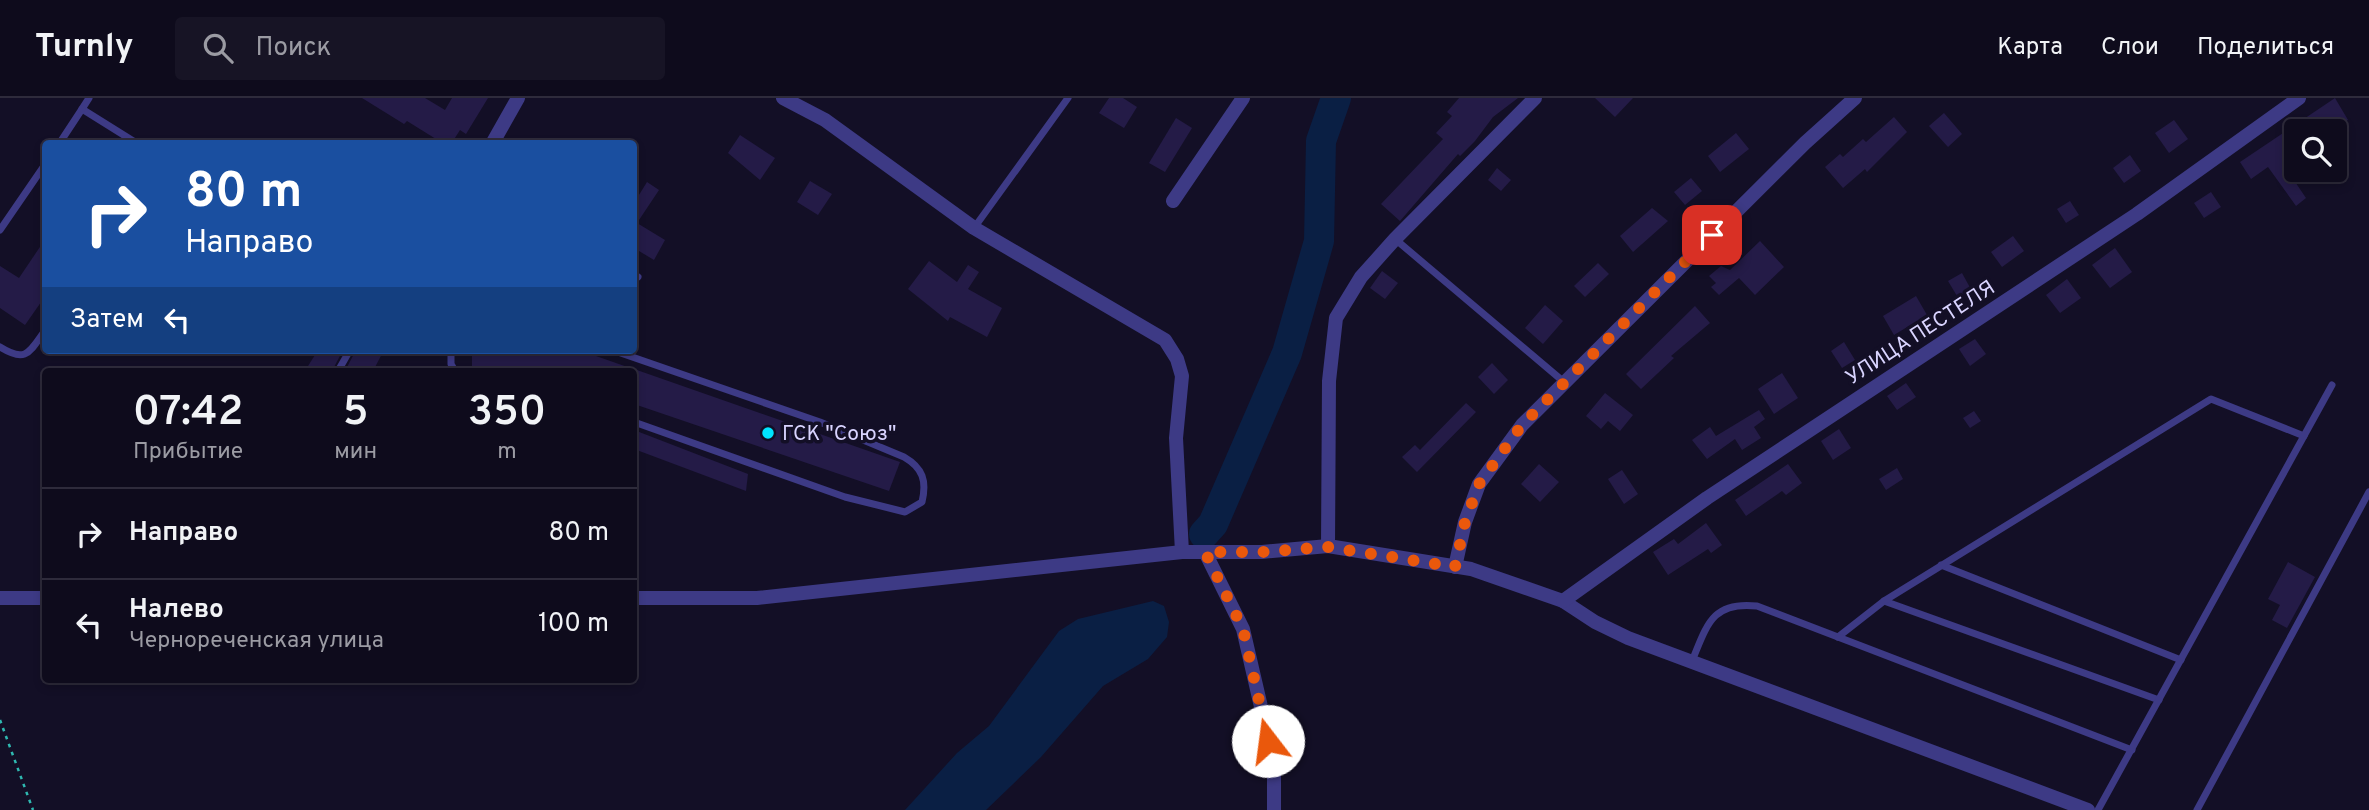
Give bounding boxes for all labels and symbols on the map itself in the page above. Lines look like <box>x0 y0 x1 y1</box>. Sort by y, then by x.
pin <box>1682 205 1742 265</box>
street label: УЛИЦА ПЕСТЕЛЯ <box>1841 275 2001 392</box>
place label: ГСК "Союз" <box>782 421 896 448</box>
marker: ГСК "Союз" <box>760 425 776 441</box>
position arrow <box>1231 704 1305 778</box>

